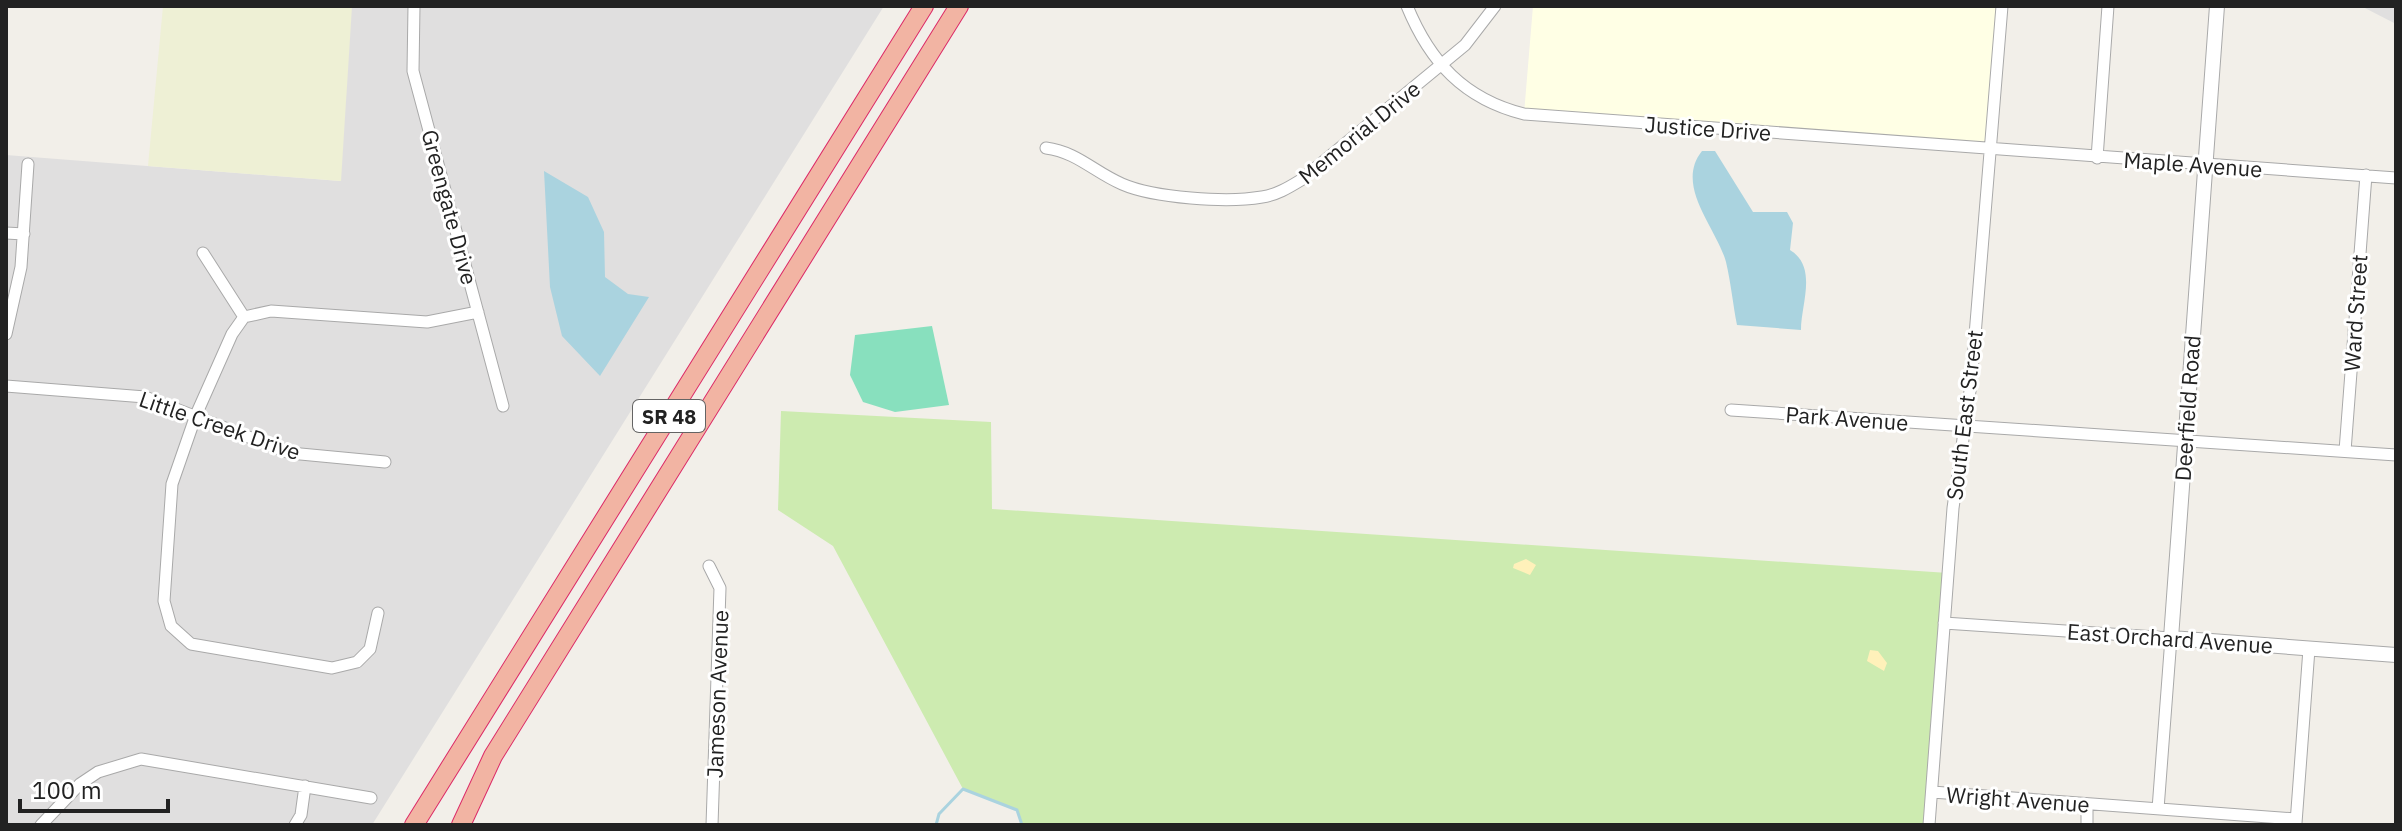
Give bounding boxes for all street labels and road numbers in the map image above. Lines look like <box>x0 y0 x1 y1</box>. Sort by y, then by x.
street label: Memorial Drive <box>1292 74 1426 190</box>
street label: Justice Drive <box>1644 109 1772 147</box>
street label: Greengate Drive <box>415 126 485 288</box>
street label: Maple Avenue <box>2123 145 2263 183</box>
street label: Ward Street <box>2336 253 2374 373</box>
street label: South East Street <box>1939 328 1989 502</box>
street label: Deerfield Road <box>2167 334 2207 482</box>
street label: Little Creek Drive <box>136 384 304 466</box>
street label: Park Avenue <box>1785 399 1909 437</box>
road number: SR 48 <box>633 400 705 432</box>
street label: Jameson Avenue <box>700 609 734 779</box>
street label: East Orchard Avenue <box>2066 616 2274 660</box>
street label: Wright Avenue <box>1945 780 2091 818</box>

